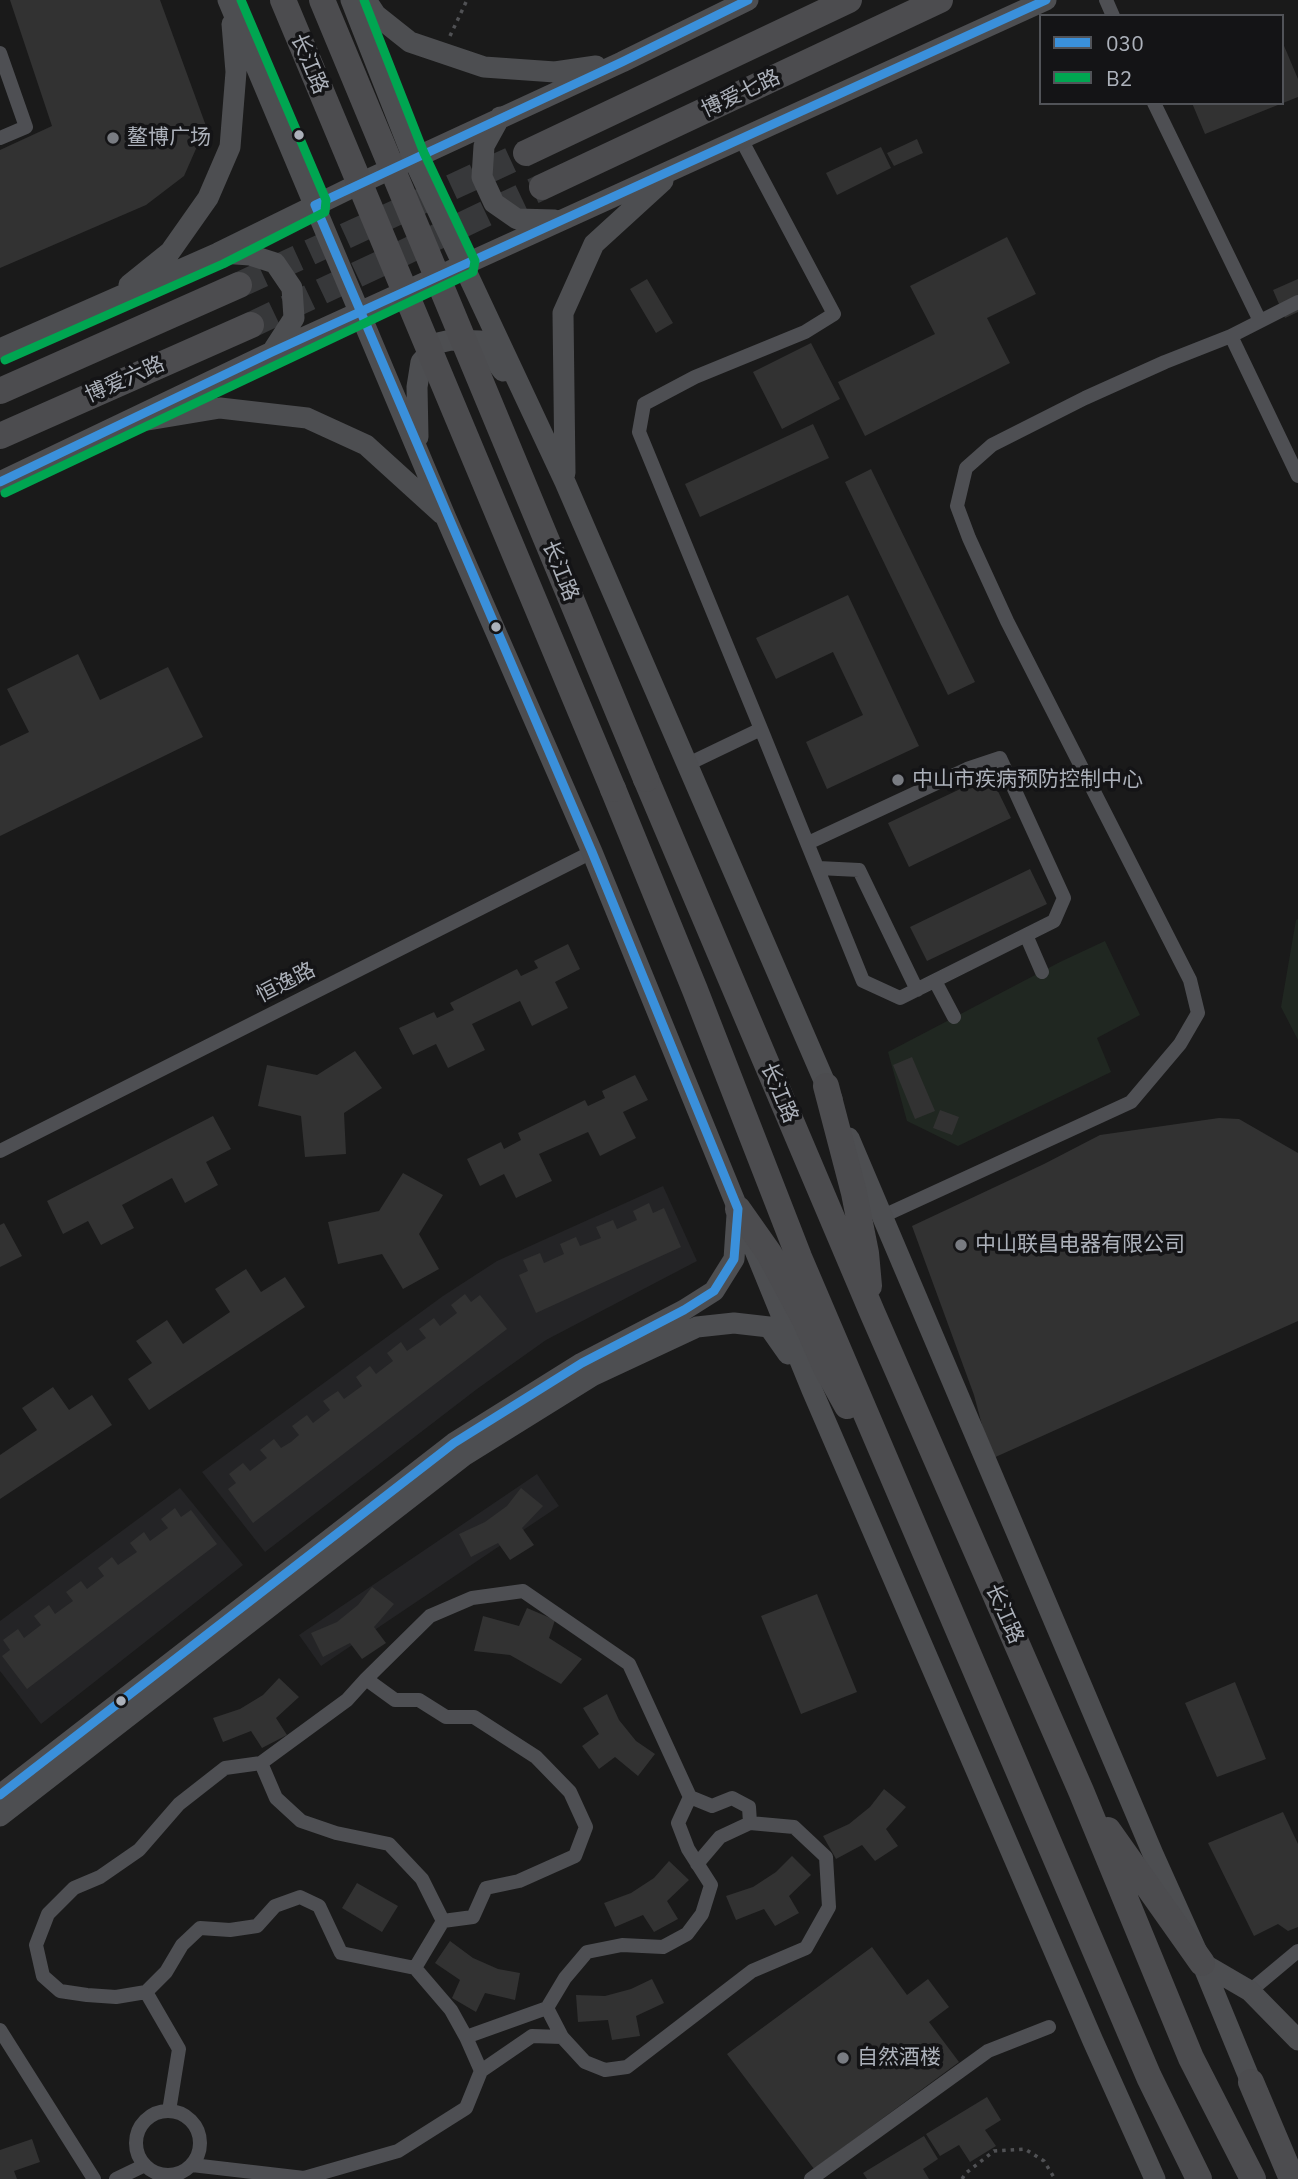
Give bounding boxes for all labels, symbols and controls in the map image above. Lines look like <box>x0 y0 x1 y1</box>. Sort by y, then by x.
legend <box>1039 14 1284 105</box>
text: 030 <box>1106 29 1144 57</box>
street label: 长江路 <box>285 30 333 98</box>
text: B2 <box>1106 64 1132 92</box>
street label: 博爱七路 <box>698 65 784 123</box>
place label: 鳌博广场 <box>127 125 211 151</box>
unlabelled marker <box>292 128 306 142</box>
marker: 鳌博广场 <box>105 130 121 146</box>
street label: 博爱六路 <box>82 351 168 409</box>
street label: 长江路 <box>537 537 583 605</box>
unlabelled marker <box>489 620 503 634</box>
place label: 中山市疾病预防控制中心 <box>912 767 1143 793</box>
marker: 中山市疾病预防控制中心 <box>890 772 906 788</box>
street label: 恒逸路 <box>252 957 320 1009</box>
street label: 长江路 <box>755 1059 803 1127</box>
place label: 中山联昌电器有限公司 <box>975 1232 1185 1258</box>
marker: 中山联昌电器有限公司 <box>953 1237 969 1253</box>
street label: 长江路 <box>980 1580 1028 1648</box>
unlabelled marker <box>114 1694 128 1708</box>
place label: 自然酒楼 <box>857 2045 941 2071</box>
marker: 自然酒楼 <box>835 2050 851 2066</box>

